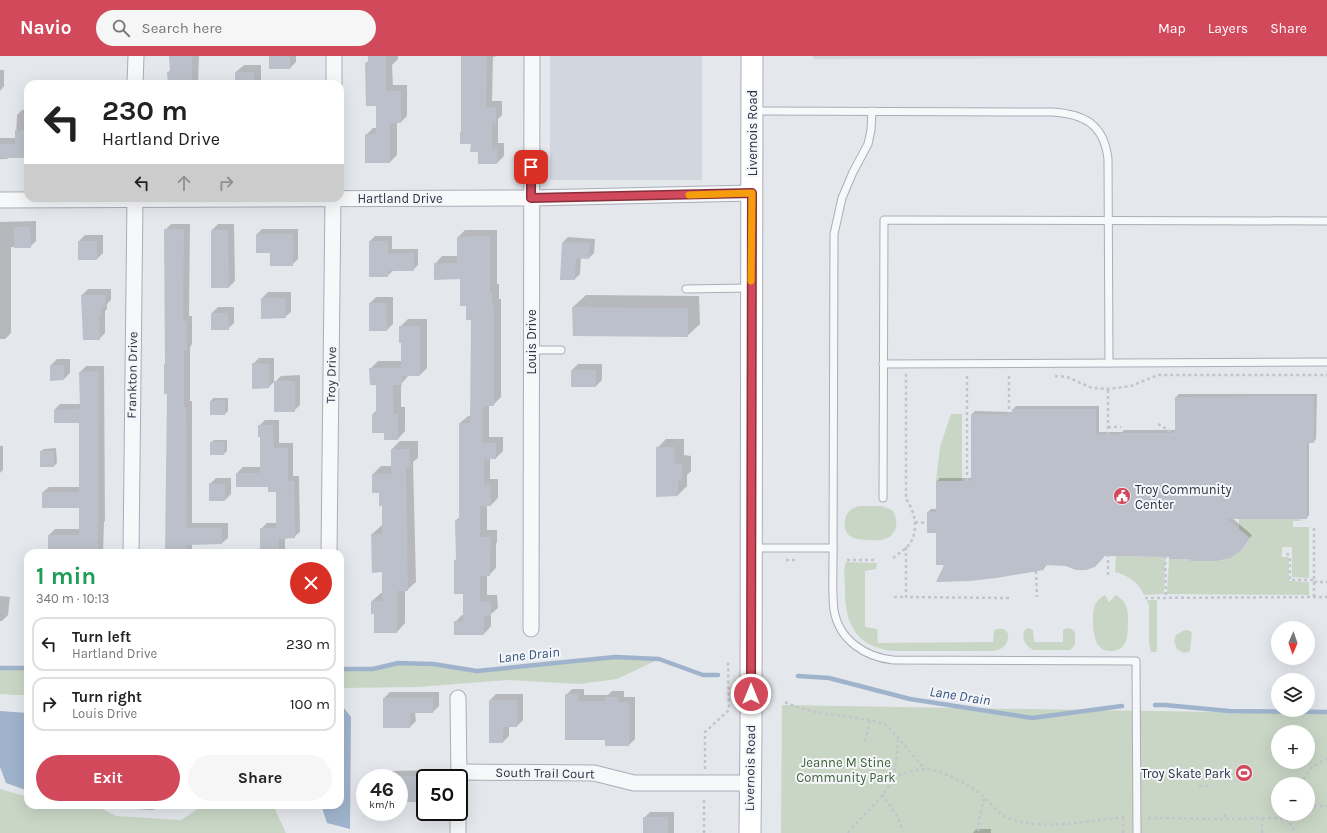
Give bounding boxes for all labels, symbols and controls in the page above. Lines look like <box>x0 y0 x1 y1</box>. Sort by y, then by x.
search box <box>96 10 376 46</box>
text: Navio <box>20 17 72 39</box>
icon: search <box>110 17 132 39</box>
text: Search here <box>142 19 222 37</box>
text: Map <box>1158 20 1186 37</box>
text: Layers <box>1208 20 1248 37</box>
text: Share <box>1270 20 1307 37</box>
street label: Livernois Road <box>745 90 760 176</box>
text: 230 m <box>102 94 188 127</box>
icon: left <box>36 96 88 148</box>
text: Hartland Drive <box>102 128 220 150</box>
pin <box>514 150 548 184</box>
icon: arrive <box>520 156 542 178</box>
icon: left <box>131 172 153 194</box>
icon: ahead <box>173 172 195 194</box>
icon: right <box>215 172 237 194</box>
street label: Hartland Drive <box>357 191 443 206</box>
street label: Louis Drive <box>524 309 539 375</box>
street label: Frankton Drive <box>124 331 140 419</box>
street label: Troy Drive <box>323 346 339 404</box>
place label: Troy Community Center <box>1135 482 1231 512</box>
public building icon: Troy Community Center <box>1112 486 1132 506</box>
text: 1 min <box>36 562 96 590</box>
button: close <box>290 562 332 604</box>
text: 340 m · 10:13 <box>36 591 109 606</box>
north arrow <box>1271 621 1315 665</box>
map controls <box>1271 621 1315 821</box>
text: Turn left <box>72 628 131 646</box>
icon: left <box>38 633 60 655</box>
text: 230 m <box>286 635 330 653</box>
water label: Lane Drain <box>497 643 561 667</box>
text: Hartland Drive <box>72 646 157 661</box>
position arrow <box>730 673 772 715</box>
button: layers <box>1271 673 1315 717</box>
water label: Lane Drain <box>928 683 992 709</box>
text: Turn right <box>72 688 142 706</box>
icon: right <box>38 693 60 715</box>
text: 100 m <box>290 695 330 713</box>
text: Louis Drive <box>72 706 137 721</box>
street label: Livernois Road <box>742 725 758 811</box>
button: + <box>1271 725 1315 769</box>
button: Exit <box>36 755 180 801</box>
button: Share <box>188 755 332 801</box>
park label: Jeanne M Stine Community Park <box>796 755 896 785</box>
sports icon: Troy Skate Park <box>1234 763 1254 783</box>
street label: South Trail Court <box>495 765 595 781</box>
place label: Troy Skate Park <box>1141 766 1231 781</box>
speed limit sign: 50 <box>416 769 468 821</box>
button: − <box>1271 777 1315 821</box>
text: 46 <box>370 778 394 801</box>
text: km/h <box>369 799 395 811</box>

